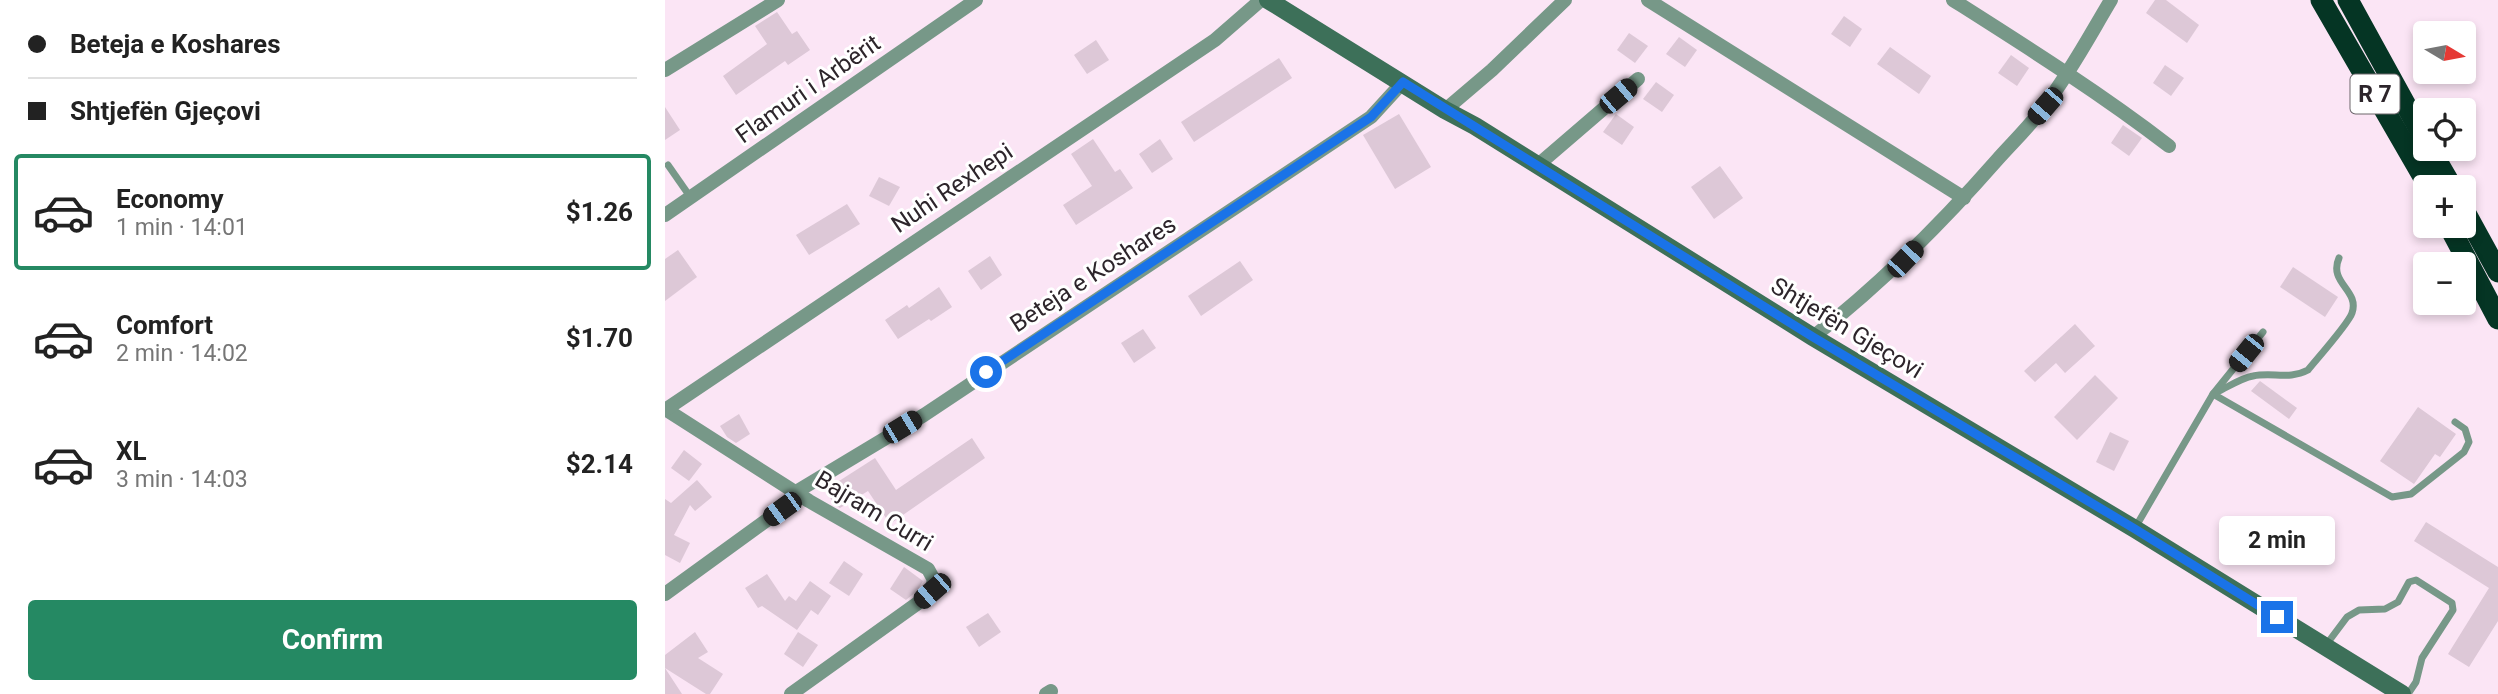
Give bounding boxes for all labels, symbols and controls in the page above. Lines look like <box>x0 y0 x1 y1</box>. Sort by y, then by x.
north arrow <box>2413 21 2476 84</box>
map controls <box>2413 21 2476 315</box>
text: Beteja e Koshares <box>70 29 281 59</box>
street label: Flamuri i Arbërit <box>730 29 886 149</box>
car <box>1596 74 1641 118</box>
road number: R 7 <box>2351 74 2399 114</box>
car <box>2024 83 2067 129</box>
text: Shtjefën Gjeçovi <box>70 96 261 126</box>
button: locate <box>2413 98 2476 161</box>
street label: Nuhi Rexhepi <box>886 137 1018 239</box>
button: + <box>2413 175 2476 238</box>
icon: car <box>32 181 95 244</box>
text: Economy <box>116 184 223 214</box>
text: $1.26 <box>566 197 633 227</box>
street label: Beteja e Koshares <box>1005 210 1181 338</box>
text: 1 min · 14:01 <box>116 214 248 241</box>
car <box>1883 237 1928 281</box>
button: − <box>2413 252 2476 315</box>
street label: Shtjefën Gjeçovi <box>1766 272 1928 384</box>
icon: car <box>32 307 95 370</box>
text: Comfort <box>116 310 213 340</box>
text: $1.70 <box>566 323 633 353</box>
car <box>2225 330 2268 376</box>
text: 2 min · 14:02 <box>116 340 248 367</box>
route start <box>970 356 1002 388</box>
car <box>879 407 926 447</box>
icon: car <box>32 433 95 496</box>
text: XL <box>116 436 147 466</box>
text: $2.14 <box>566 449 633 479</box>
street label: Bajram Curri <box>810 465 938 557</box>
text: 3 min · 14:03 <box>116 466 248 493</box>
car <box>759 488 806 530</box>
callout: 2 min <box>2219 516 2335 564</box>
text: 2 min <box>2248 527 2306 554</box>
car <box>910 569 955 613</box>
button: Confirm <box>28 600 637 680</box>
route end <box>2261 601 2293 633</box>

